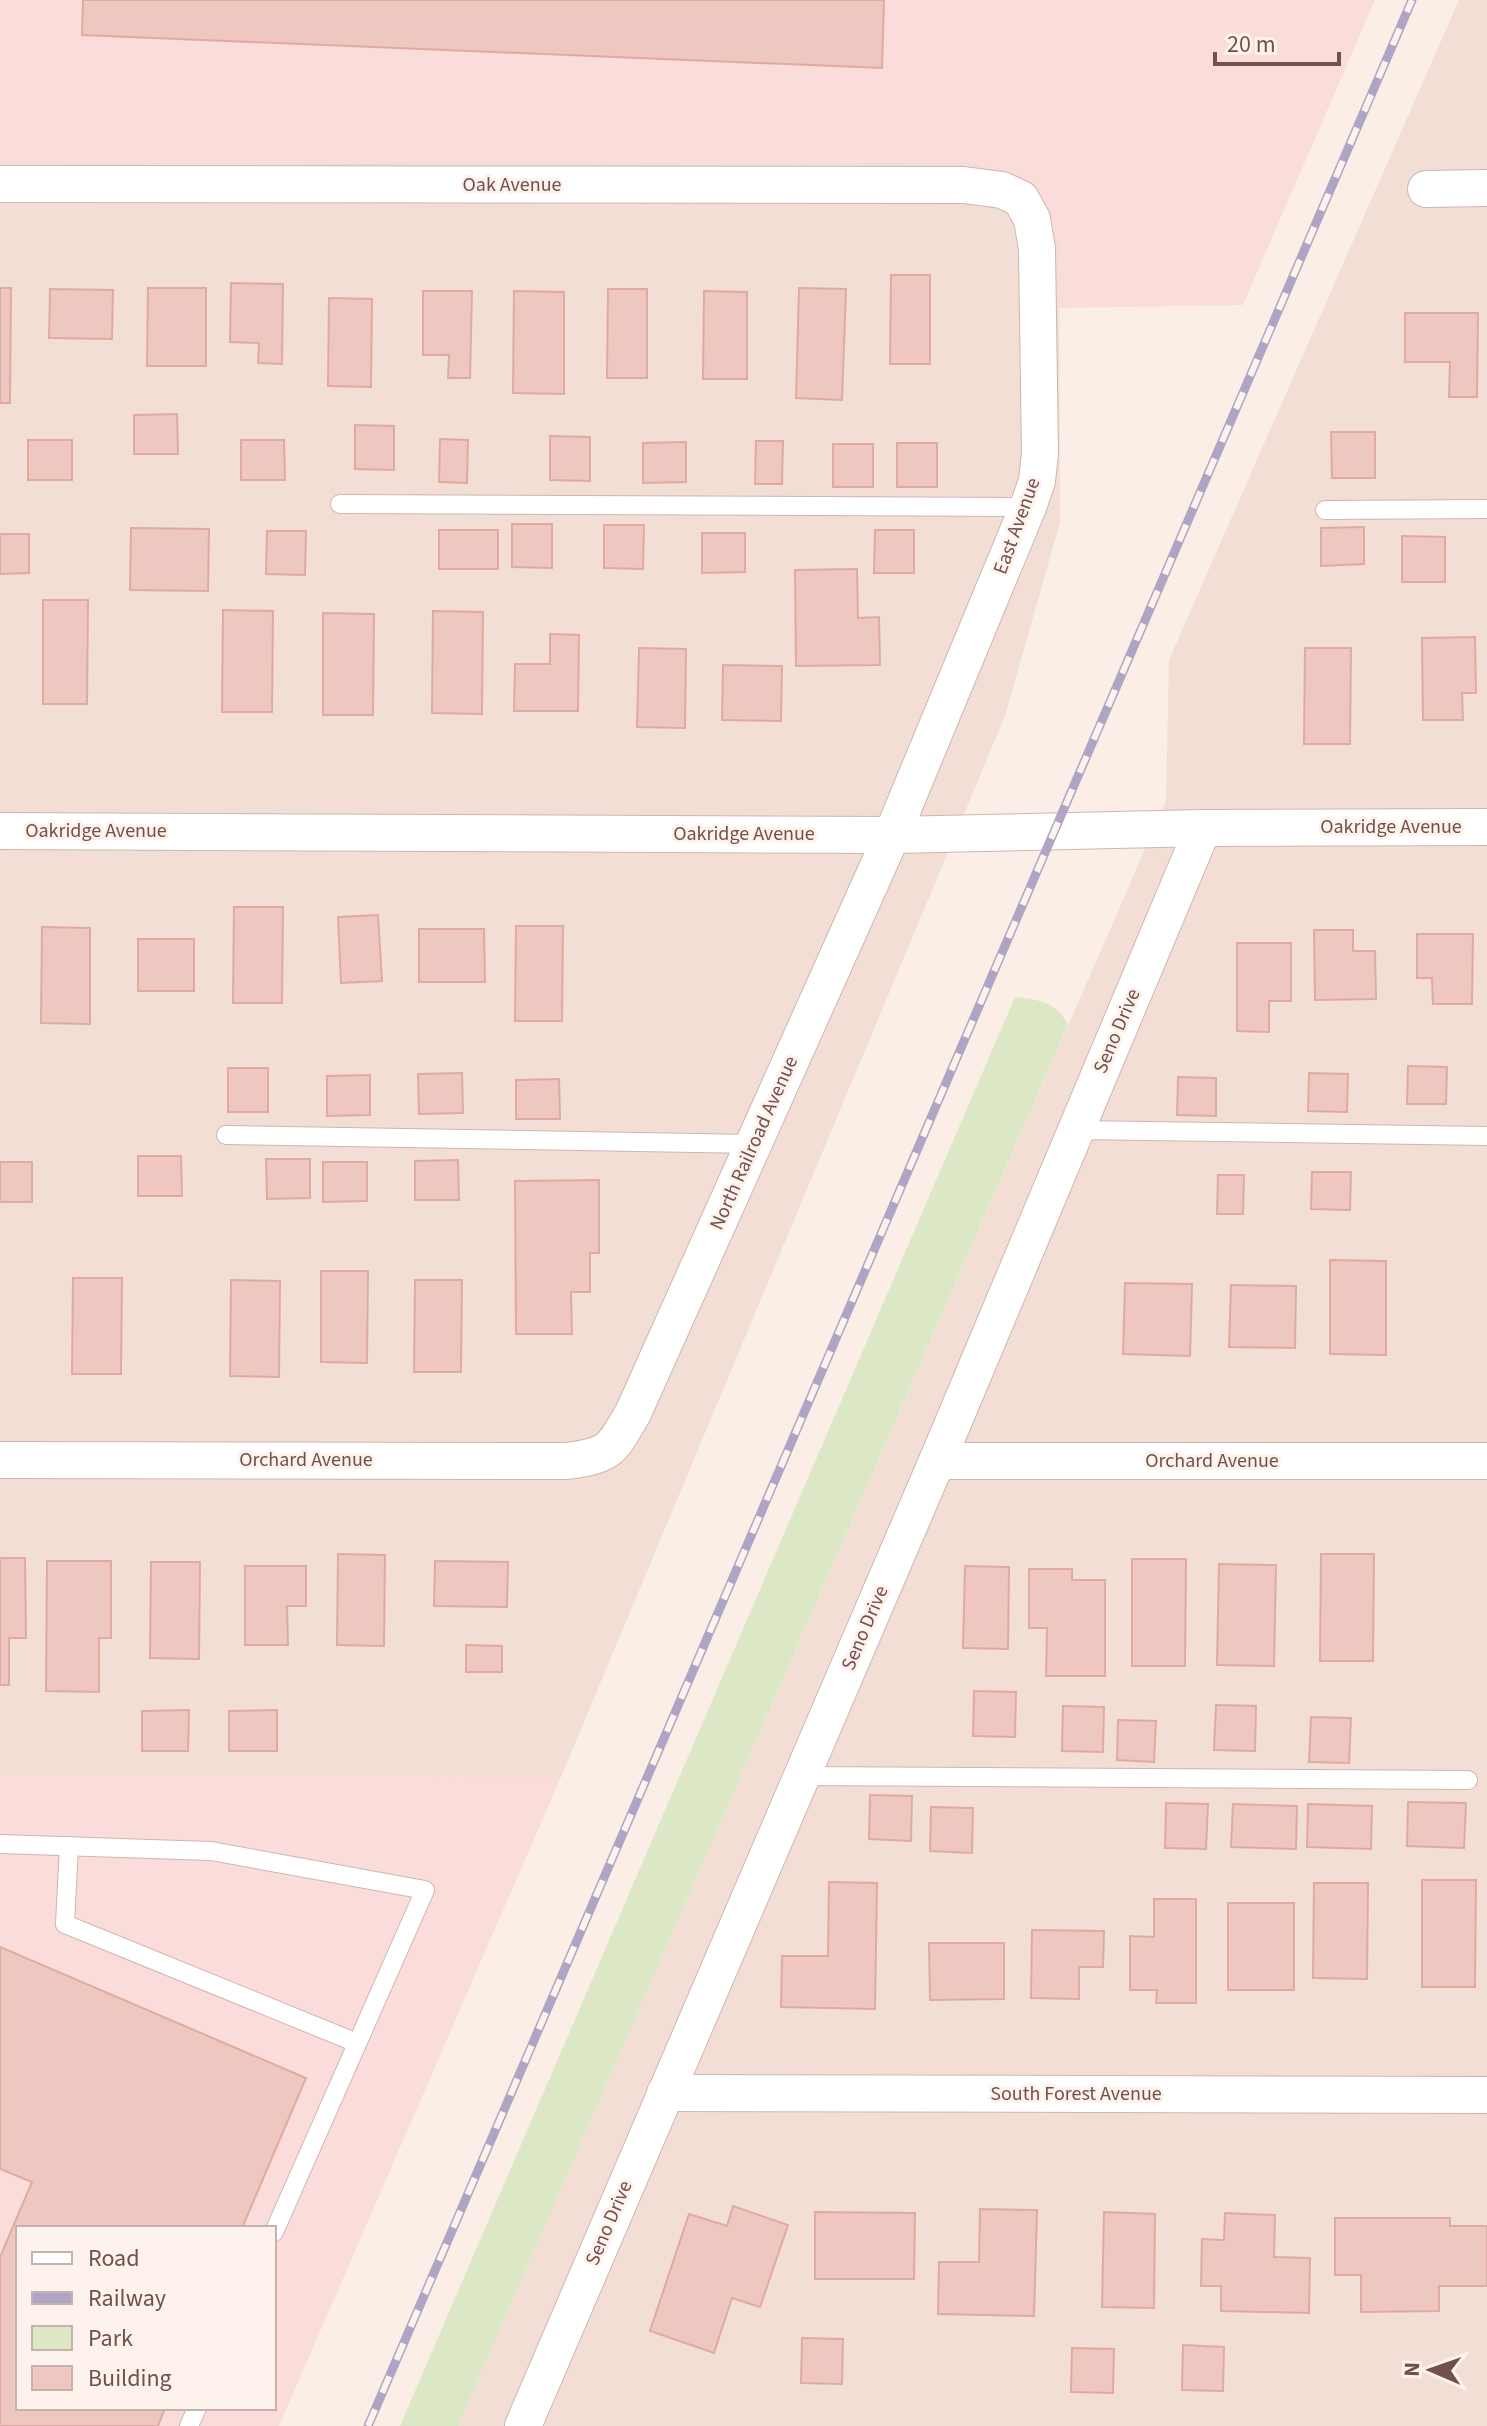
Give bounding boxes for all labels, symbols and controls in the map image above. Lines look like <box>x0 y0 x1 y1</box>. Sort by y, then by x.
scale bar <box>1215 16 1339 66</box>
text: 20 m <box>1227 27 1276 62</box>
street label: Oak Avenue <box>463 171 562 199</box>
street label: East Avenue <box>987 474 1047 578</box>
street label: Oakridge Avenue <box>1320 813 1462 841</box>
street label: Oakridge Avenue <box>25 817 167 845</box>
street label: Oakridge Avenue <box>673 820 815 848</box>
street label: Seno Drive <box>1087 984 1147 1078</box>
street label: North Railroad Avenue <box>703 1051 805 1235</box>
street label: Orchard Avenue <box>239 1446 373 1474</box>
street label: Orchard Avenue <box>1145 1447 1279 1475</box>
street label: Seno Drive <box>835 1581 895 1675</box>
street label: South Forest Avenue <box>990 2080 1162 2108</box>
street label: Seno Drive <box>579 2176 639 2270</box>
legend <box>16 2226 276 2410</box>
text: Road <box>88 2241 140 2276</box>
text: Railway <box>88 2281 166 2316</box>
text: Park <box>88 2321 133 2356</box>
north arrow <box>1391 2330 1471 2410</box>
text: Building <box>88 2361 172 2396</box>
text: N <box>1396 2361 1428 2377</box>

